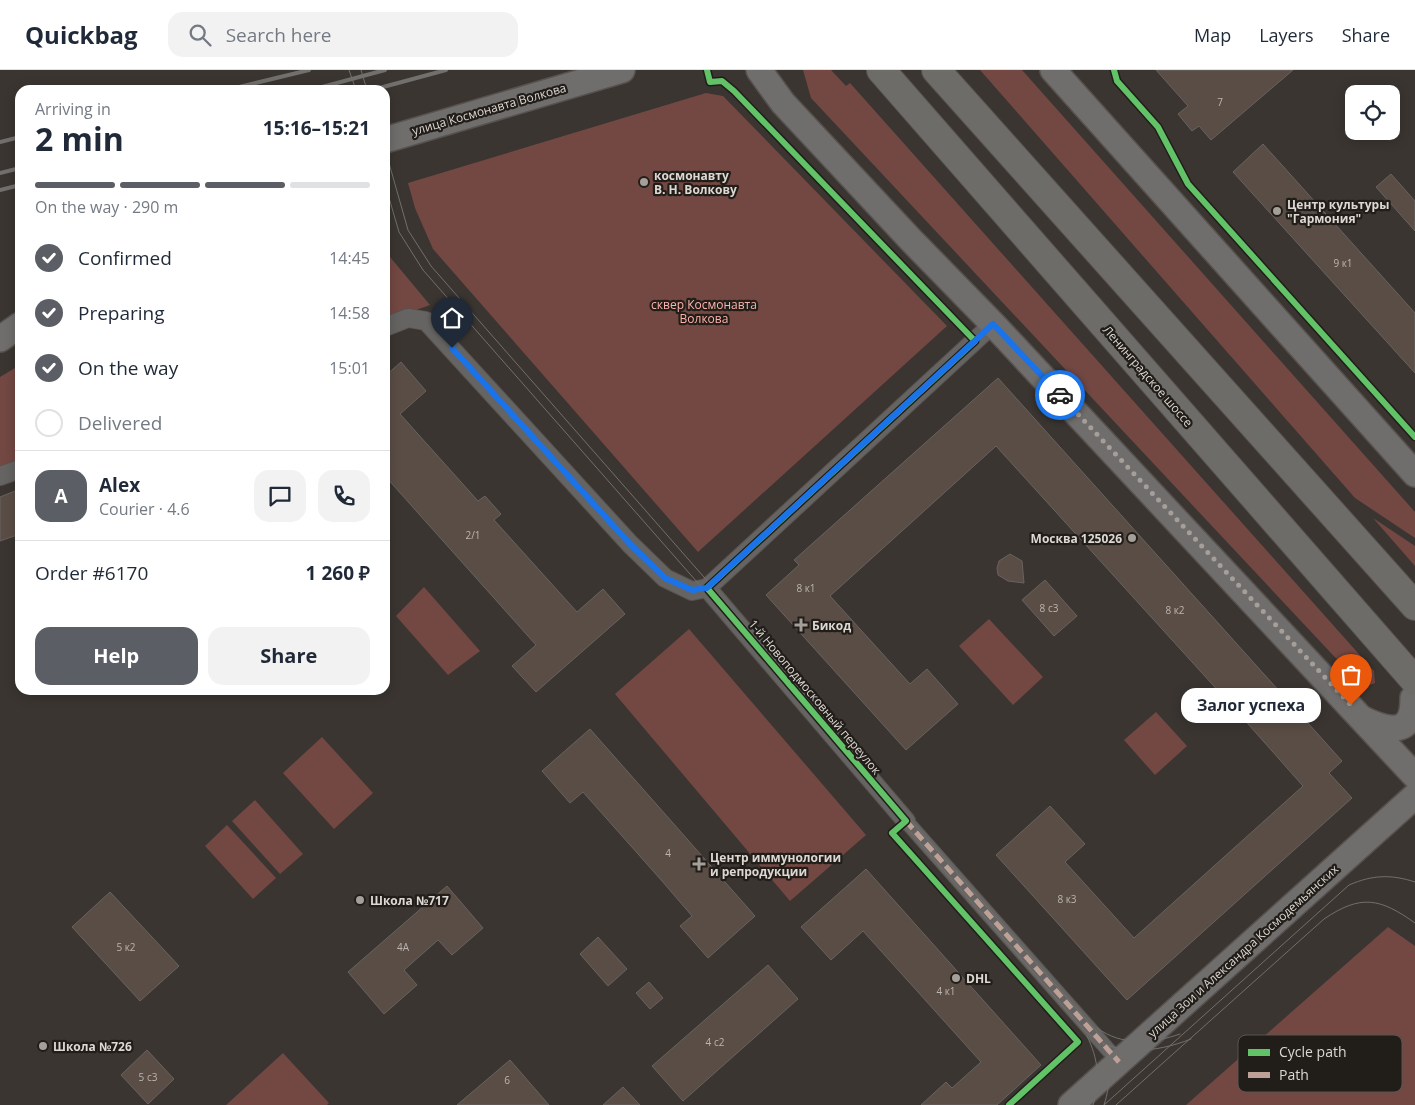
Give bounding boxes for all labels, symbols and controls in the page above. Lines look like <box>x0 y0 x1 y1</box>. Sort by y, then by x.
search box <box>168 12 518 57</box>
text: Quickbag <box>25 18 138 51</box>
icon: search <box>186 21 214 49</box>
text: Search here <box>226 22 332 48</box>
text: Map <box>1194 23 1231 47</box>
text: Layers <box>1259 23 1314 47</box>
text: Share <box>1342 23 1390 47</box>
street label: улица Космонавта Волкова <box>410 79 568 139</box>
map controls <box>1345 85 1400 140</box>
button: locate <box>1345 85 1400 140</box>
house number: 7 <box>1217 95 1223 109</box>
text: Arriving in <box>35 98 111 120</box>
text: 15:16–15:21 <box>263 115 370 141</box>
text: 2 min <box>35 117 124 160</box>
place label: космонавту В. Н. Волкову <box>654 167 737 198</box>
marker: космонавту В. Н. Волкову <box>638 176 650 188</box>
text: On the way · 290 m <box>35 196 178 218</box>
place label: Центр культуры "Гармония" <box>1287 196 1389 227</box>
marker: Центр культуры "Гармония" <box>1271 205 1283 217</box>
icon: check <box>35 244 63 272</box>
text: Confirmed <box>78 245 172 271</box>
text: 14:45 <box>329 247 370 269</box>
house number: 9 к1 <box>1333 256 1353 270</box>
park label: сквер Космонавта Волкова <box>651 296 757 327</box>
pin <box>431 297 473 348</box>
icon: check <box>35 299 63 327</box>
text: Preparing <box>78 300 165 326</box>
text: 14:58 <box>329 302 370 324</box>
icon: home <box>438 304 466 332</box>
street label: Ленинградское шоссе <box>1099 322 1197 431</box>
icon: check <box>35 354 63 382</box>
text: On the way <box>78 355 178 381</box>
text: 15:01 <box>329 357 370 379</box>
courier <box>1035 370 1085 420</box>
icon: car <box>1046 381 1074 409</box>
text: Delivered <box>78 410 162 436</box>
button: chat <box>254 470 306 522</box>
button: phone <box>318 470 370 522</box>
text: Alex <box>99 472 140 498</box>
text: A <box>54 483 68 509</box>
text: Courier · 4.6 <box>99 498 190 520</box>
house number: 2/1 <box>465 528 481 542</box>
place label: Москва 125026 <box>1031 530 1122 547</box>
marker: Москва 125026 <box>1126 532 1138 544</box>
text: Order #6170 <box>35 560 148 586</box>
text: 1 260 ₽ <box>306 560 370 586</box>
house number: 8 к1 <box>796 581 816 595</box>
house number: 8 с3 <box>1040 601 1059 615</box>
house number: 8 к2 <box>1165 603 1185 617</box>
street label: 1-й Новоподмосковный переулок <box>745 616 885 779</box>
place label: Бикод <box>812 617 851 634</box>
marker: Бикод <box>794 618 808 632</box>
button: Help <box>35 627 198 685</box>
button: Share <box>208 627 370 685</box>
pin <box>1330 654 1372 705</box>
icon: bag <box>1337 661 1365 689</box>
callout: Залог успеха <box>1181 688 1321 722</box>
text: Залог успеха <box>1197 694 1305 716</box>
house number: 4 <box>665 846 671 860</box>
place label: Центр иммунологии и репродукции <box>710 849 841 880</box>
marker: Центр иммунологии и репродукции <box>692 857 706 871</box>
street label: улица Зои и Александра Космодемьянских <box>1144 860 1342 1041</box>
place label: Школа №717 <box>370 892 449 909</box>
house number: 8 к3 <box>1057 892 1077 906</box>
marker: Школа №717 <box>354 894 366 906</box>
house number: 5 к2 <box>116 940 136 954</box>
house number: 4А <box>397 940 410 954</box>
place label: DHL <box>966 970 991 987</box>
marker: DHL <box>950 972 962 984</box>
house number: 4 к1 <box>936 984 956 998</box>
house number: 4 с2 <box>706 1035 725 1049</box>
legend <box>1238 1035 1402 1092</box>
place label: Школа №726 <box>53 1038 132 1055</box>
marker: Школа №726 <box>37 1040 49 1052</box>
text: Cycle path <box>1279 1042 1347 1061</box>
text: Path <box>1279 1065 1309 1084</box>
house number: 5 с3 <box>139 1070 158 1084</box>
house number: 6 <box>504 1073 510 1087</box>

